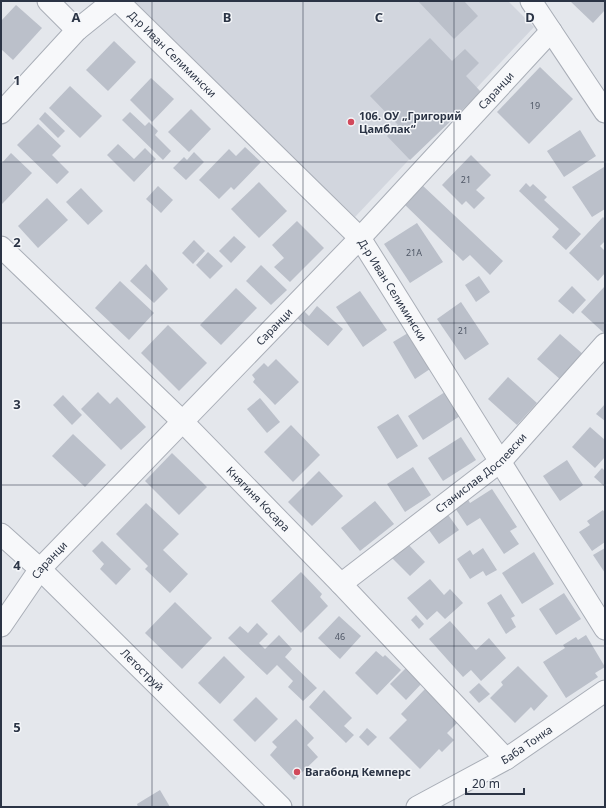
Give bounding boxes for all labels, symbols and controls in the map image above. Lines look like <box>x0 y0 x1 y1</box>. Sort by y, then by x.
street label: Д-р Иван Селимински <box>125 7 220 100</box>
text: A <box>72 8 81 26</box>
text: B <box>223 8 231 26</box>
text: C <box>375 8 383 26</box>
text: D <box>525 8 535 26</box>
street label: Саранци <box>474 68 517 112</box>
text: 1 <box>13 71 21 89</box>
house number: 19 <box>530 99 540 112</box>
place label: 106. ОУ „Григорий Цамблак“ <box>359 108 462 136</box>
marker: 106. ОУ „Григорий Цамблак“ <box>346 117 356 127</box>
house number: 21 <box>461 173 471 186</box>
text: 2 <box>13 233 21 251</box>
street label: Д-р Иван Селимински <box>355 236 431 344</box>
house number: 21А <box>406 246 422 259</box>
street label: Саранци <box>252 305 295 348</box>
house number: 21 <box>458 324 468 337</box>
text: 3 <box>13 395 21 413</box>
street label: Станислав Доспевски <box>432 429 530 516</box>
street label: Княгиня Косара <box>223 463 294 534</box>
street label: Саранци <box>28 537 70 581</box>
text: 4 <box>13 556 21 574</box>
house number: 46 <box>335 630 345 643</box>
street label: Летоструй <box>118 645 167 694</box>
text: 5 <box>13 718 21 736</box>
street label: Баба Тонка <box>498 722 555 767</box>
place label: Вагабонд Кемперс <box>305 764 411 779</box>
marker: Вагабонд Кемперс <box>292 767 302 777</box>
scale bar <box>466 770 524 796</box>
text: 20 m <box>472 775 500 792</box>

